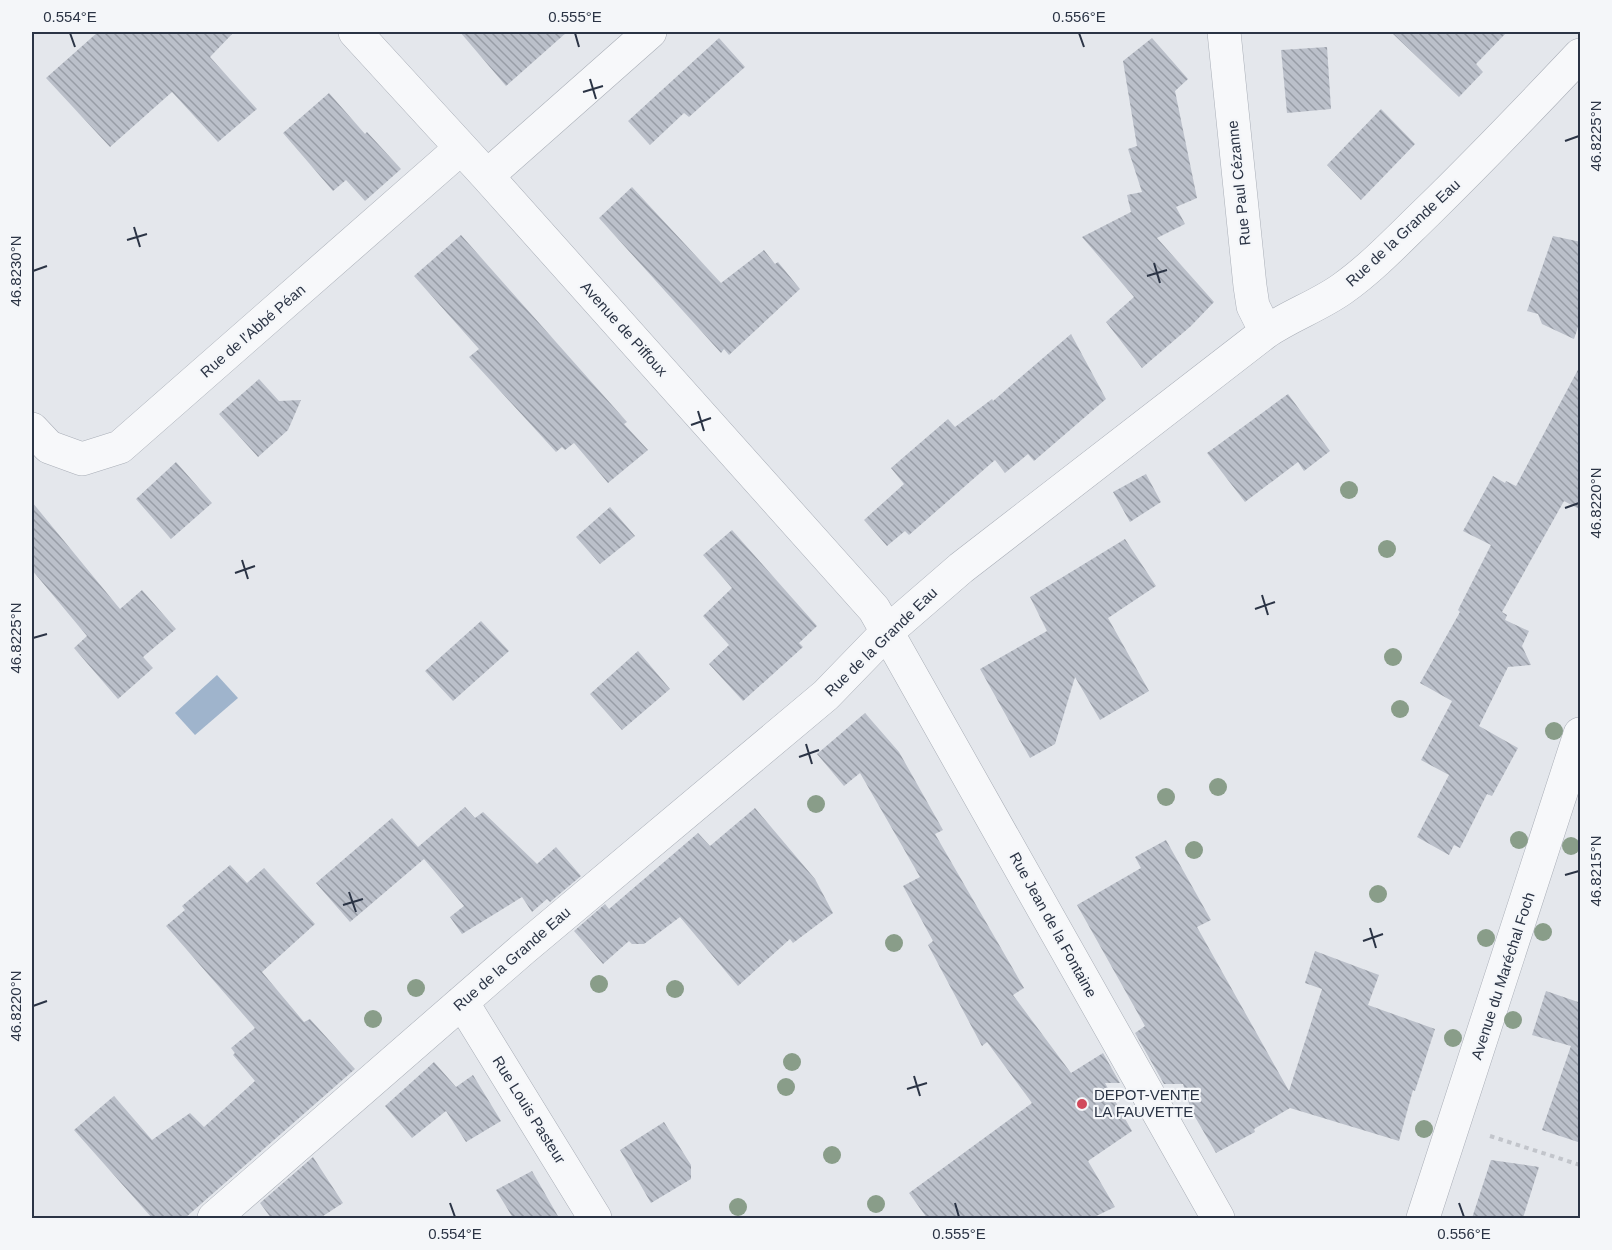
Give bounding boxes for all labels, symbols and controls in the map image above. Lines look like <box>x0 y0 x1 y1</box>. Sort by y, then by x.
text: 0.554°E <box>43 8 97 25</box>
text: 0.555°E <box>548 8 602 25</box>
text: 0.556°E <box>1052 8 1106 25</box>
text: 46.8225°N <box>1587 100 1604 172</box>
street label: Rue Paul Cézanne <box>1223 120 1254 247</box>
street label: Rue de la Grande Eau <box>1342 176 1463 290</box>
text: 46.8230°N <box>7 235 24 307</box>
street label: Avenue de Piffoux <box>577 278 672 380</box>
street label: Rue de l'Abbé Péan <box>197 281 308 381</box>
text: 46.8220°N <box>1587 467 1604 539</box>
street label: Rue de la Grande Eau <box>821 584 940 700</box>
text: 46.8225°N <box>7 602 24 674</box>
text: 46.8215°N <box>1587 835 1604 907</box>
street label: Rue Jean de la Fontaine <box>1006 849 1100 1000</box>
street label: Avenue du Maréchal Foch <box>1467 890 1538 1062</box>
street label: Rue de la Grande Eau <box>450 903 574 1014</box>
text: 46.8220°N <box>7 970 24 1042</box>
street label: Rue Louis Pasteur <box>490 1053 569 1167</box>
place label: DEPOT-VENTE LA FAUVETTE <box>1094 1086 1200 1120</box>
marker: DEPOT-VENTE LA FAUVETTE <box>1075 1097 1089 1111</box>
text: 0.554°E <box>428 1225 482 1242</box>
text: 0.555°E <box>932 1225 986 1242</box>
text: 0.556°E <box>1437 1225 1491 1242</box>

